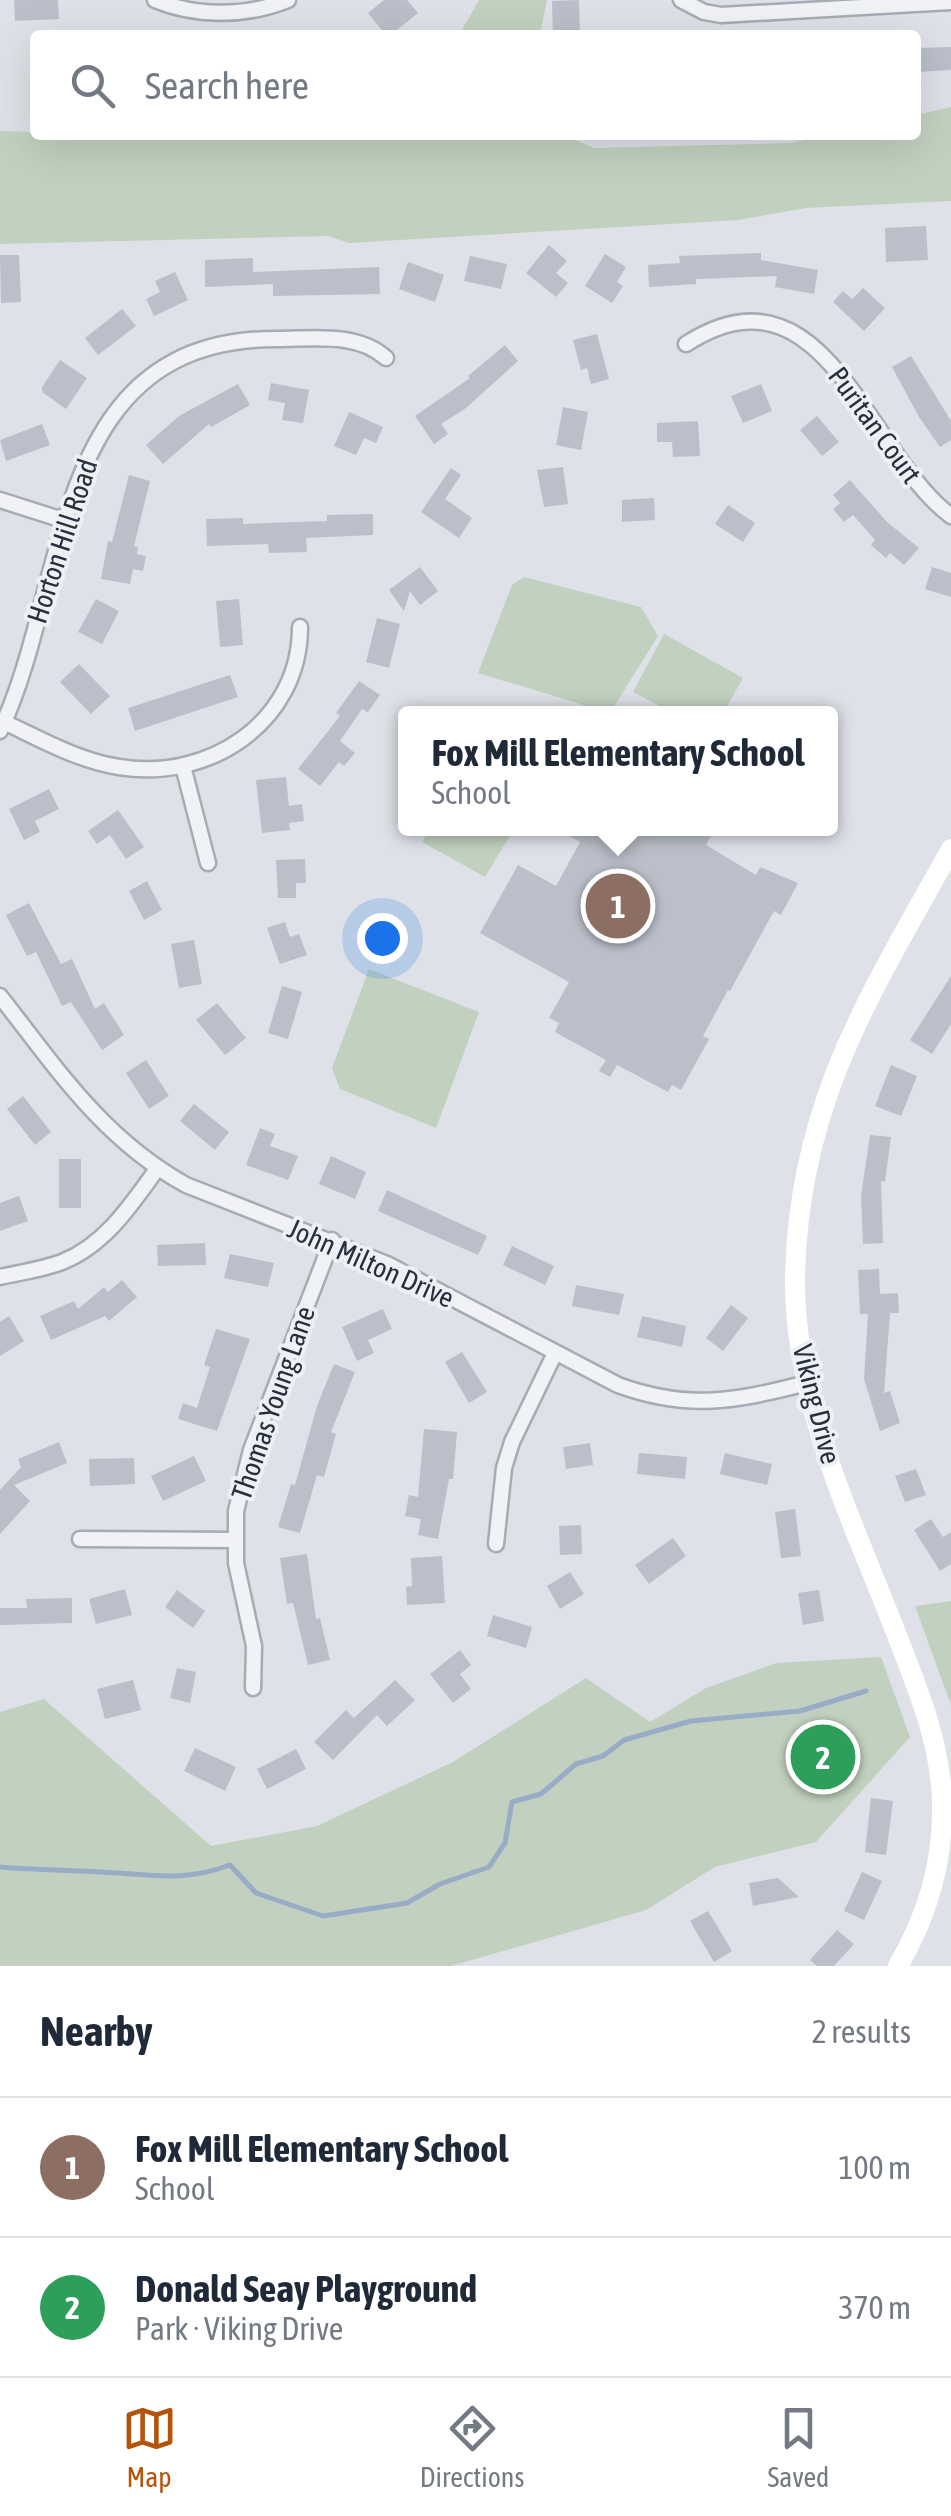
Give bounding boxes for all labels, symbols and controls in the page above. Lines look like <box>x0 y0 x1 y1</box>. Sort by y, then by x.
search box <box>30 30 921 140</box>
icon: search <box>65 58 120 113</box>
text: Search here <box>145 64 309 107</box>
street label: Puritan Court <box>822 361 928 489</box>
street label: Horton Hill Road <box>20 455 104 627</box>
popup <box>398 706 838 836</box>
text: Fox Mill Elementary School <box>431 731 805 774</box>
text: School <box>431 774 511 811</box>
pin: 1 <box>586 868 650 944</box>
your location <box>357 913 408 964</box>
street label: John Milton Drive <box>283 1212 459 1314</box>
street label: Thomas Young Lane <box>225 1302 321 1504</box>
street label: Viking Drive <box>787 1341 847 1467</box>
pin: 2 <box>790 1720 856 1794</box>
text: Nearby <box>40 2007 153 2055</box>
text: 2 results <box>812 2013 911 2050</box>
text: Fox Mill Elementary School <box>135 2127 508 2170</box>
text: 1 <box>65 2149 80 2186</box>
text: 100 m <box>838 2149 911 2186</box>
text: School <box>135 2170 214 2207</box>
text: Donald Seay Playground <box>135 2267 477 2310</box>
text: 2 <box>65 2289 80 2326</box>
text: 370 m <box>838 2289 911 2326</box>
text: Park · Viking Drive <box>135 2310 343 2347</box>
tab: Map <box>122 2401 177 2493</box>
tab: Directions <box>420 2401 524 2493</box>
tab: Saved <box>768 2401 829 2493</box>

